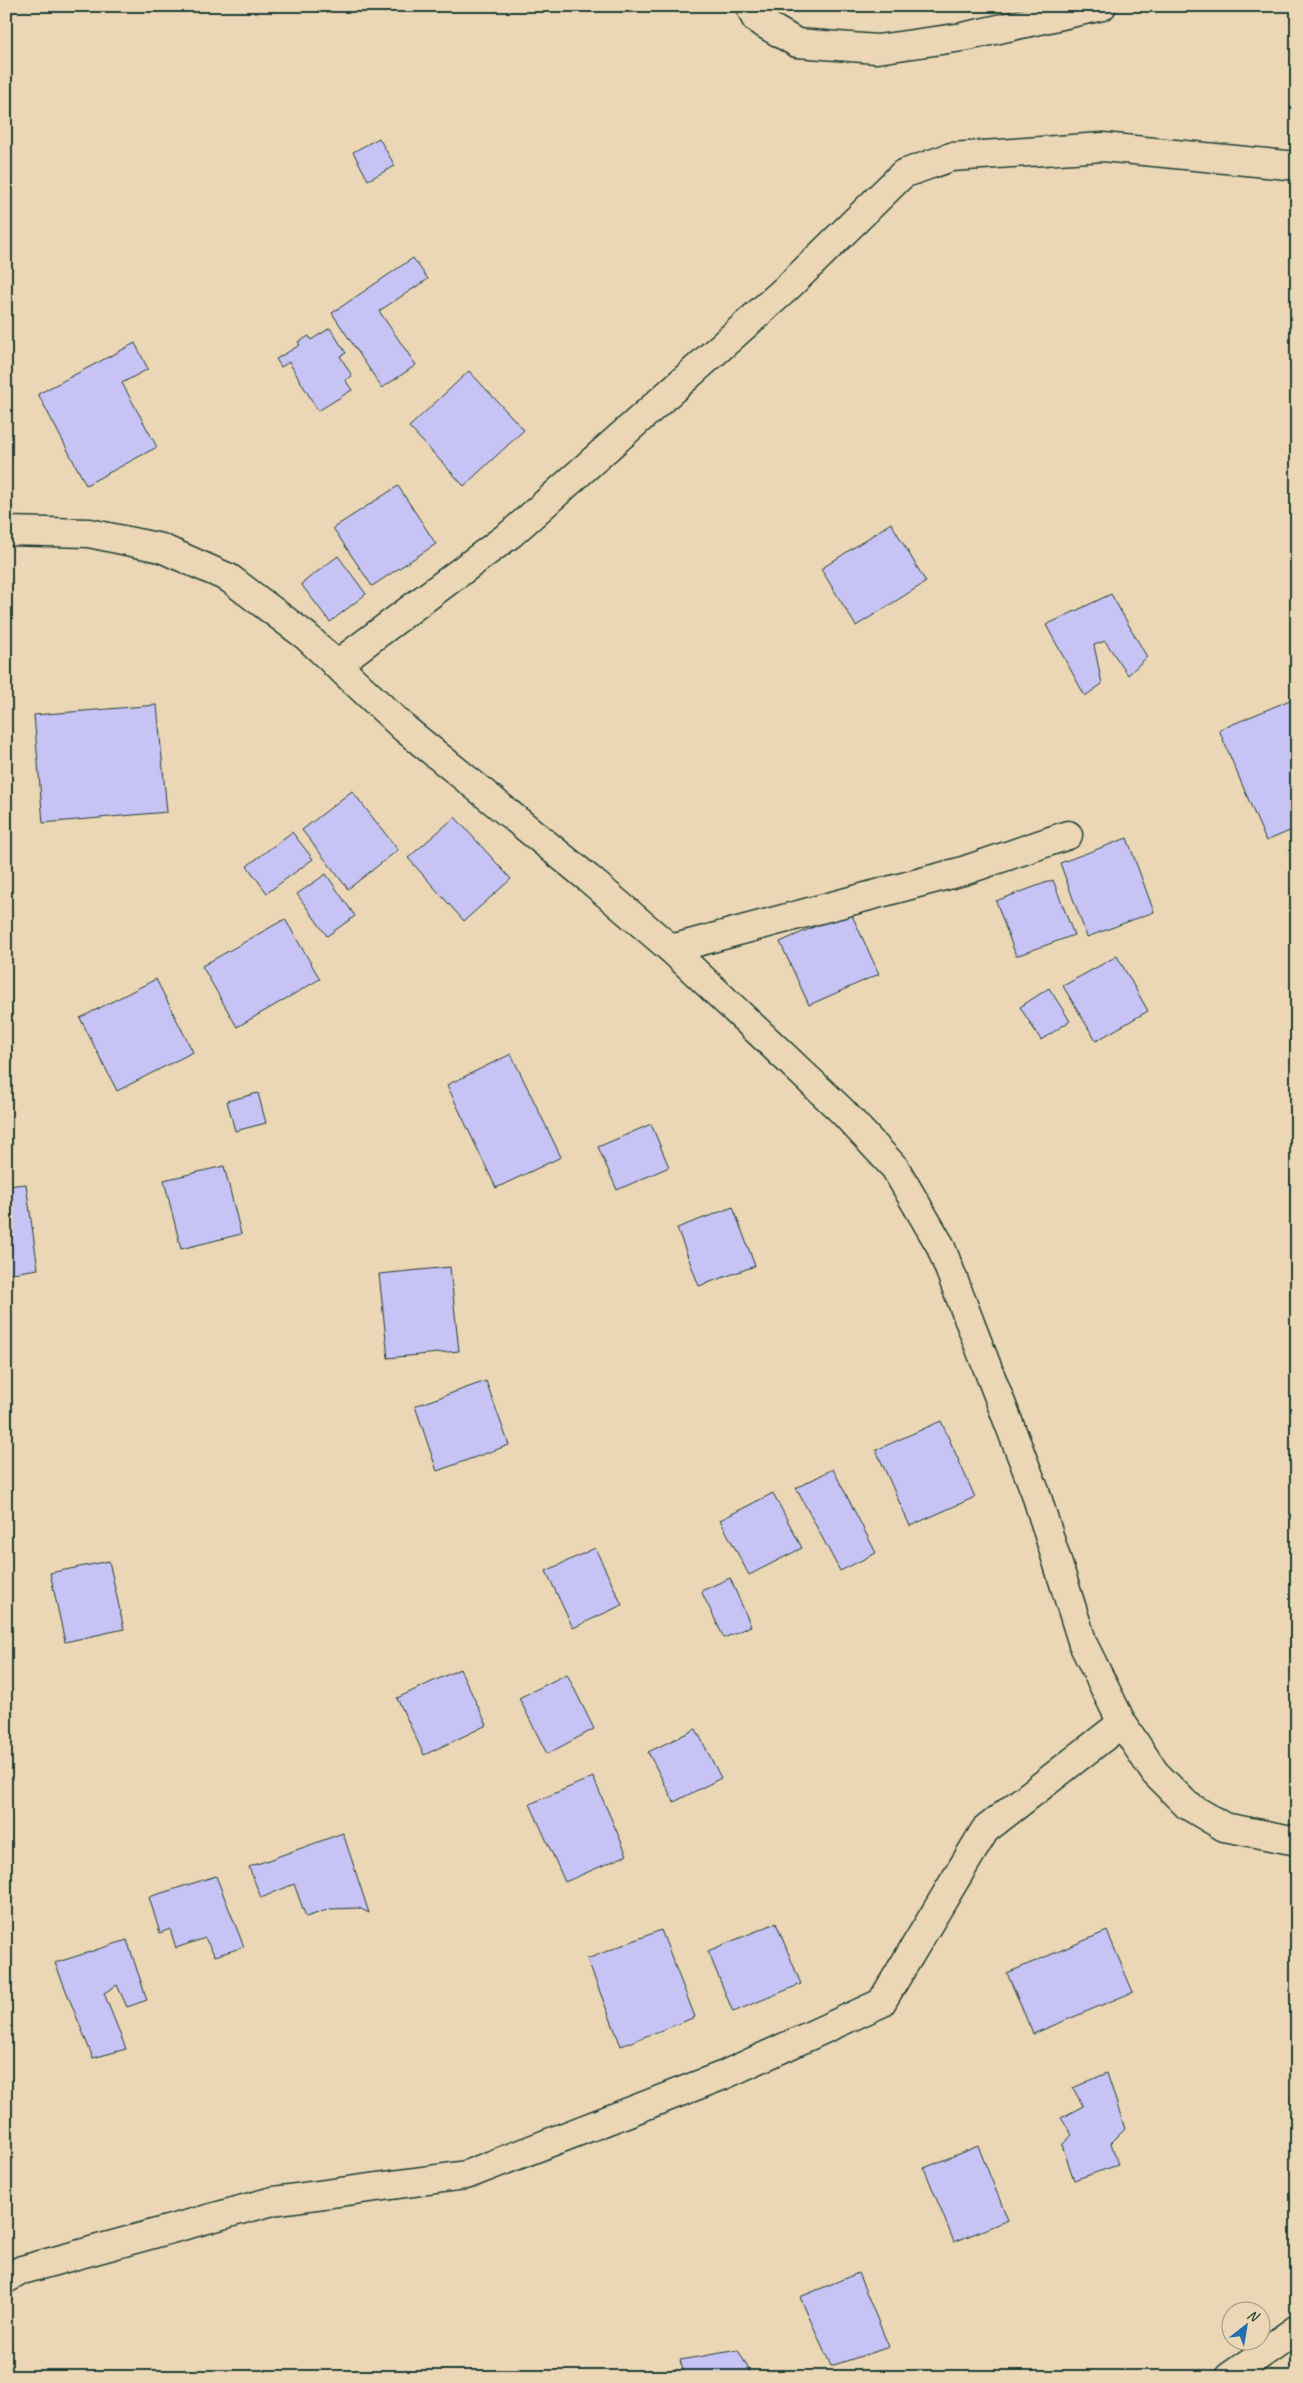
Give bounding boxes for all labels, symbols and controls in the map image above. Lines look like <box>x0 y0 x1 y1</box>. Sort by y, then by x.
north arrow <box>1220 2300 1270 2350</box>
text: N <box>1244 2306 1263 2326</box>

